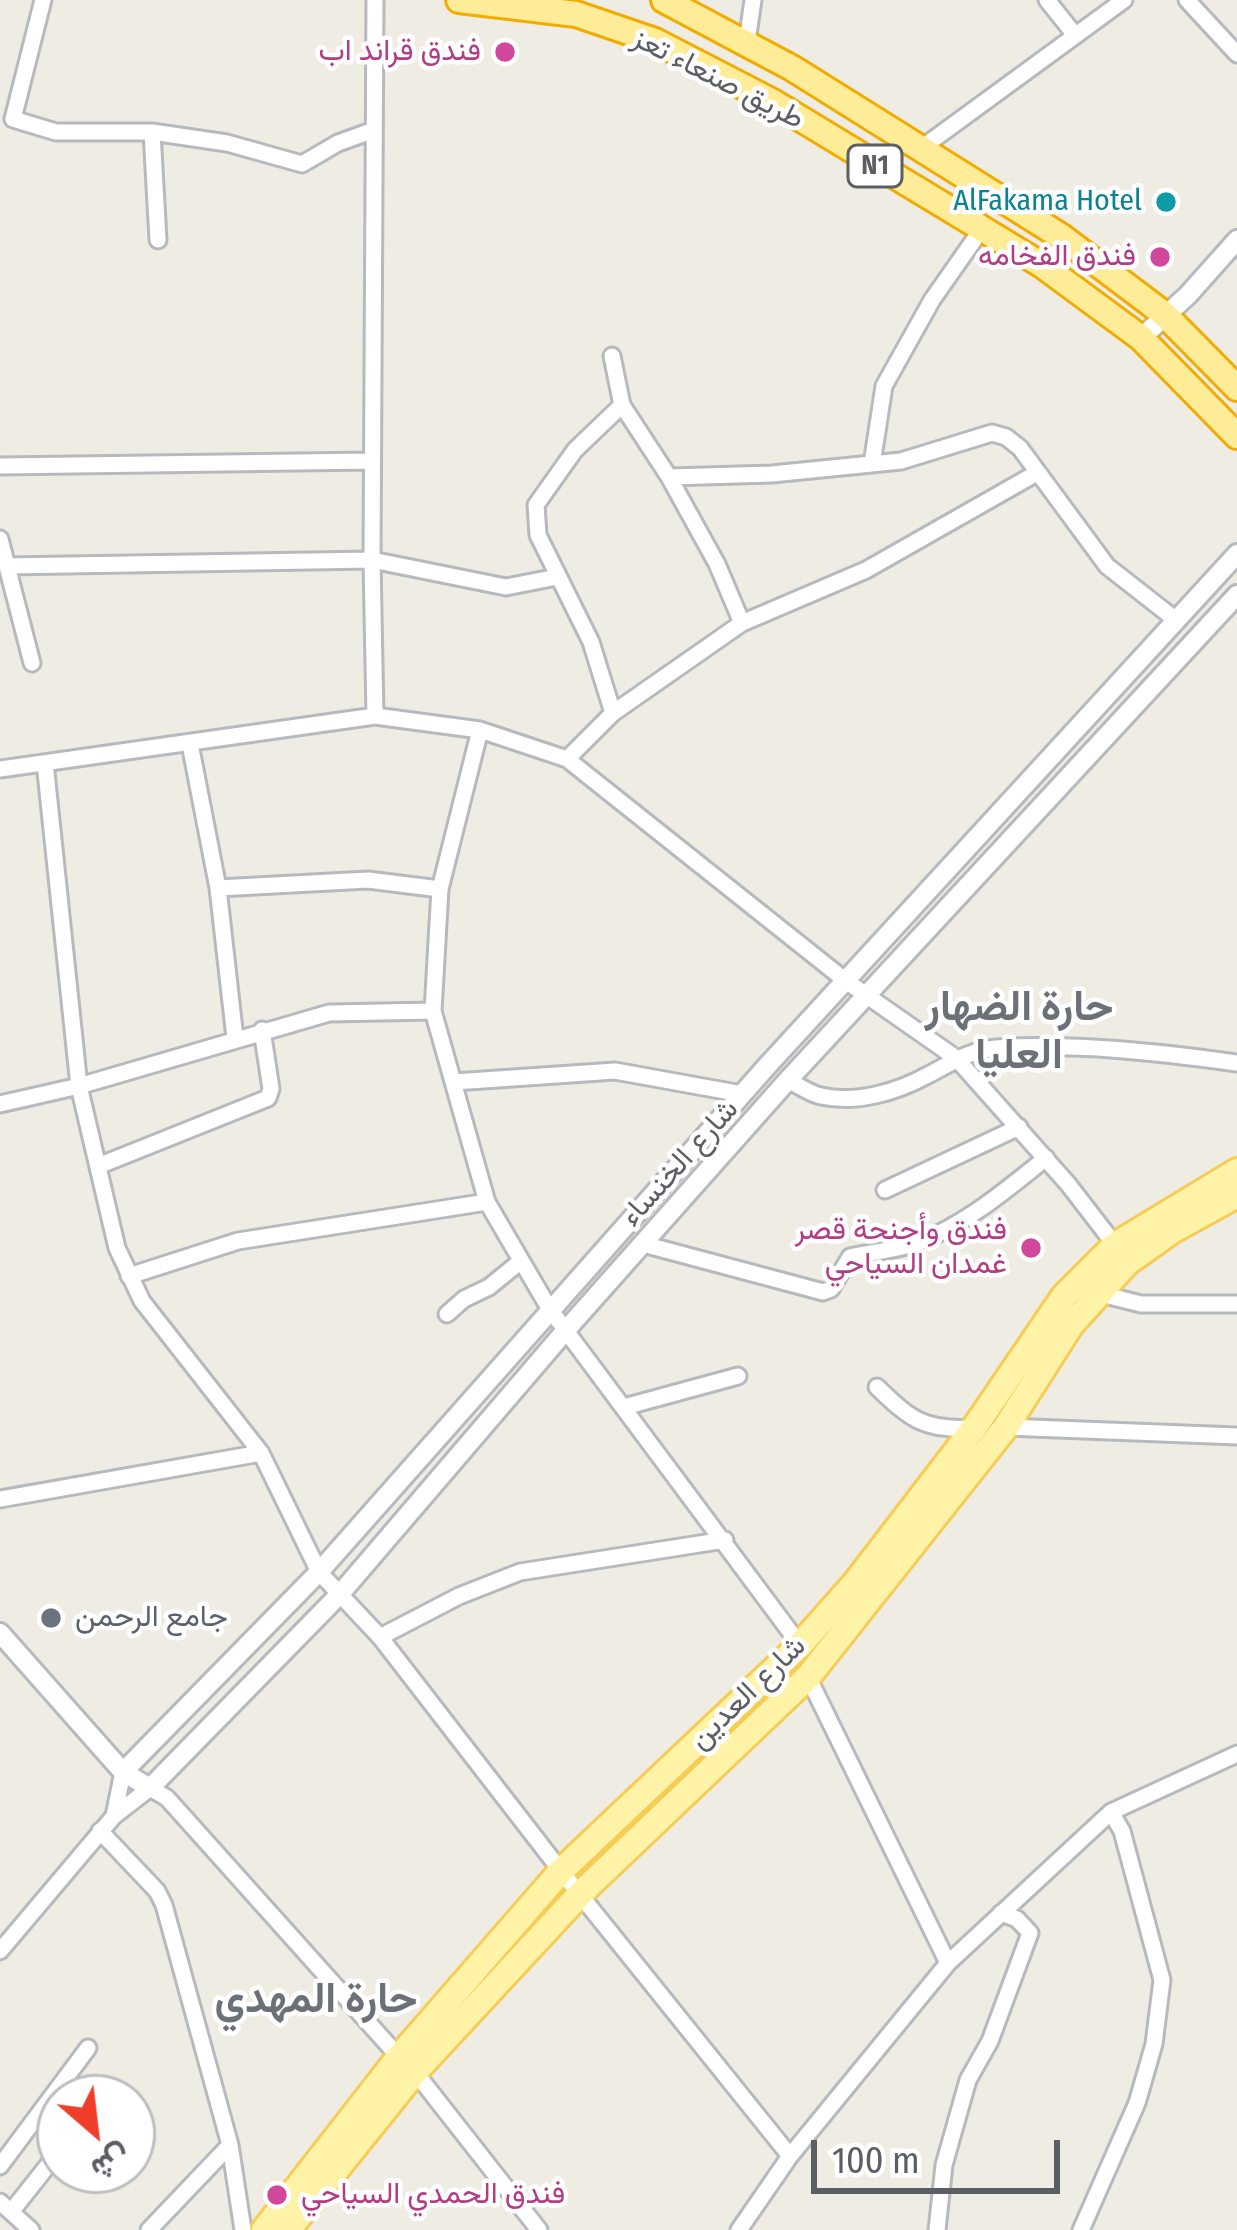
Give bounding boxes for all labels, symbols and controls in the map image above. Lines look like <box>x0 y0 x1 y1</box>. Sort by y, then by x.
street label: طريق صنعاء تعز <box>626 20 810 138</box>
place label: فندق قراند اب <box>318 34 481 70</box>
marker: فندق قراند اب <box>492 39 518 65</box>
road number: N1 <box>848 145 902 187</box>
place label: AlFakama Hotel <box>953 184 1142 220</box>
marker: AlFakama Hotel <box>1153 189 1179 215</box>
place label: فندق الفخامه <box>978 239 1136 275</box>
marker: فندق الفخامه <box>1147 244 1173 270</box>
district label: حارة الضهار العليا <box>925 983 1113 1082</box>
street label: شارع الخنساء <box>613 1092 747 1234</box>
place label: فندق وأجنحة قصر غمدان السياحي <box>795 1213 1007 1284</box>
marker: فندق وأجنحة قصر غمدان السياحي <box>1018 1235 1044 1261</box>
place label: جامع الرحمن <box>75 1600 228 1636</box>
marker: جامع الرحمن <box>38 1605 64 1631</box>
street label: شارع العدين <box>682 1629 814 1757</box>
district label: حارة المهدي <box>215 1975 417 2025</box>
north arrow <box>36 2074 156 2194</box>
scale bar <box>817 2116 1066 2190</box>
text: ش <box>85 2136 138 2190</box>
text: 100 m <box>832 2139 920 2183</box>
place label: فندق الحمدي السياحي <box>301 2177 565 2213</box>
marker: فندق الحمدي السياحي <box>264 2182 290 2208</box>

